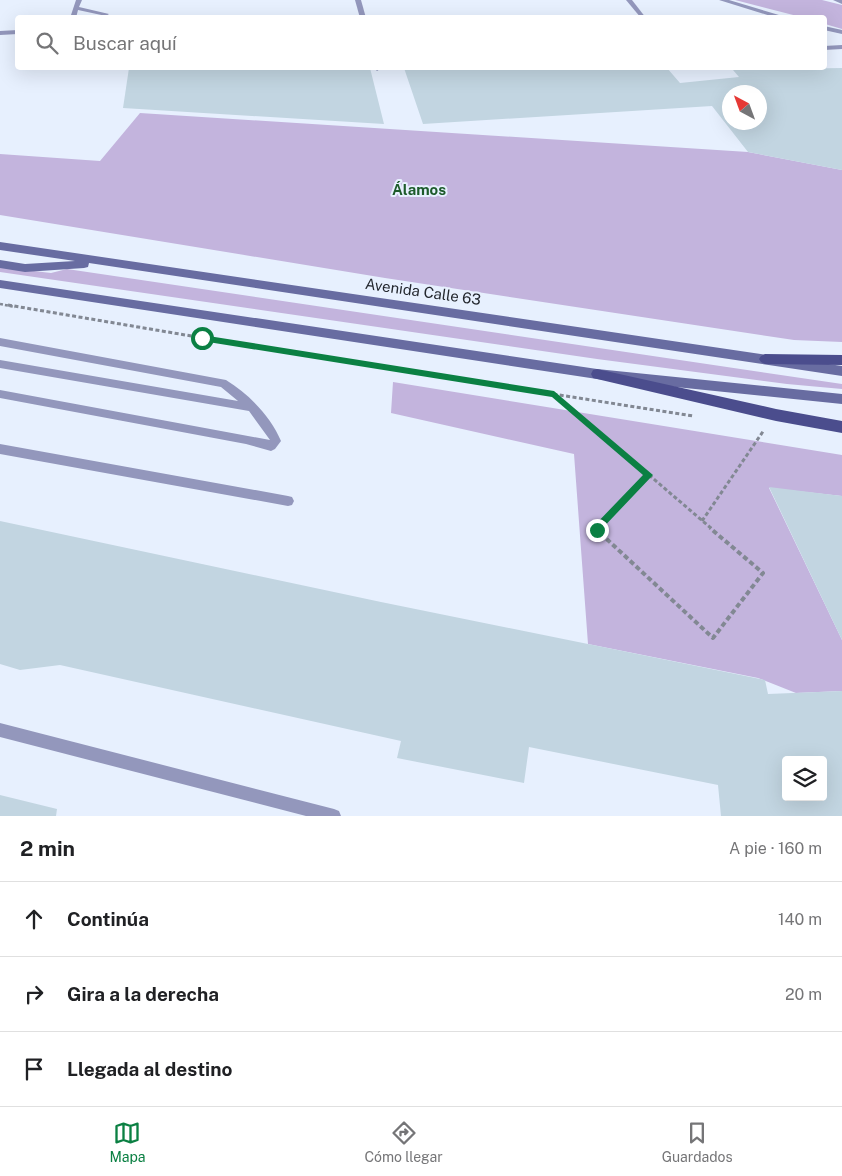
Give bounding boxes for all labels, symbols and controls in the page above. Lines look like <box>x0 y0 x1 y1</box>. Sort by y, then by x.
search box <box>15 15 827 70</box>
icon: search <box>33 29 61 57</box>
text: Buscar aquí <box>73 32 177 54</box>
north arrow <box>722 85 767 130</box>
district label: Álamos <box>392 181 446 198</box>
street label: Avenida Calle 63 <box>364 275 482 308</box>
route start <box>191 327 214 350</box>
route end <box>586 519 609 542</box>
map controls <box>782 756 827 801</box>
button: layers <box>782 756 827 801</box>
text: 2 min <box>20 836 75 861</box>
text: A pie · 160 m <box>729 839 822 858</box>
icon: ahead <box>20 905 48 933</box>
text: Continúa <box>67 908 149 930</box>
text: 140 m <box>778 910 822 929</box>
icon: right <box>20 980 48 1008</box>
text: Gira a la derecha <box>67 983 219 1005</box>
text: 20 m <box>785 985 822 1004</box>
icon: arrive <box>20 1055 48 1083</box>
text: Llegada al destino <box>67 1058 232 1080</box>
tab: Mapa <box>109 1119 146 1165</box>
tab: Cómo llegar <box>364 1119 443 1165</box>
tab: Guardados <box>662 1119 733 1165</box>

